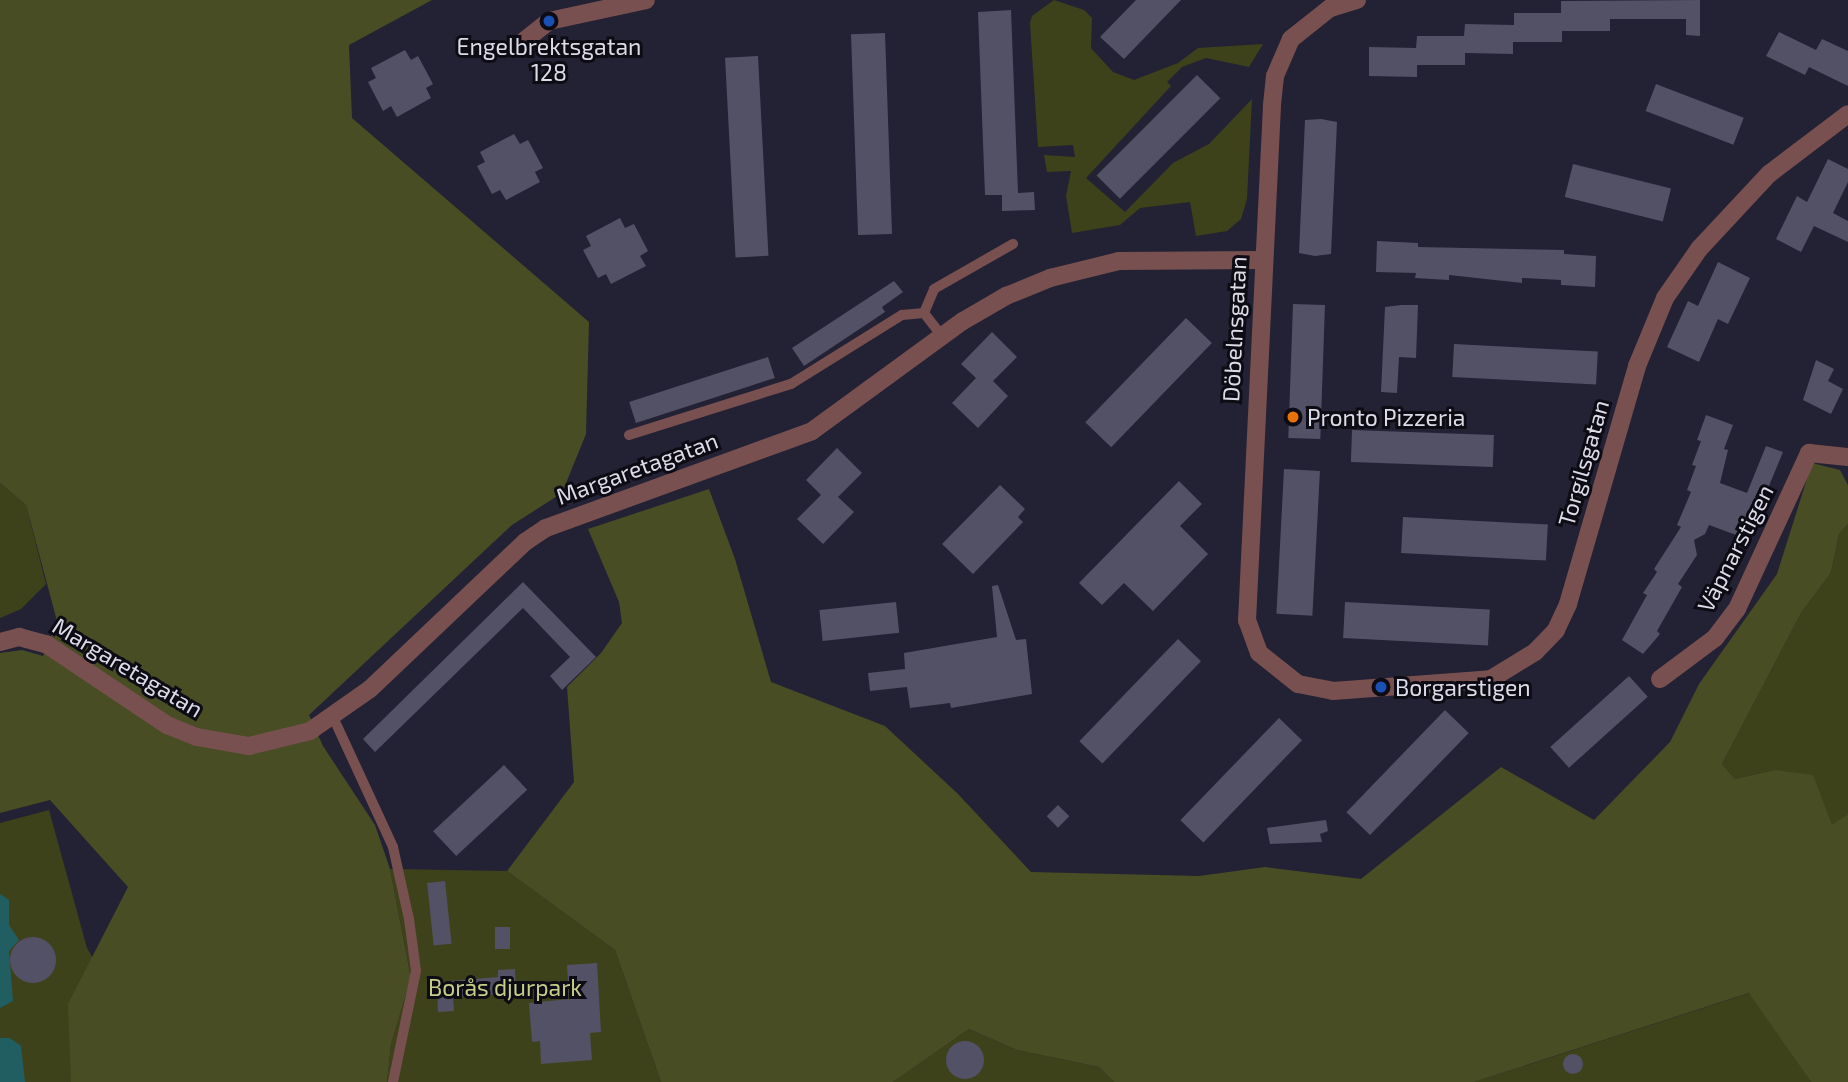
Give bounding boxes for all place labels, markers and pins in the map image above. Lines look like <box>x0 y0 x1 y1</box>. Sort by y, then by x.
marker: Engelbrektsgatan 128 <box>541 13 557 29</box>
place label: Engelbrektsgatan 128 <box>457 32 641 86</box>
place label: Pronto Pizzeria <box>1307 403 1465 431</box>
marker: Pronto Pizzeria <box>1285 409 1301 425</box>
place label: Borgarstigen <box>1395 673 1531 701</box>
marker: Borgarstigen <box>1373 679 1389 695</box>

